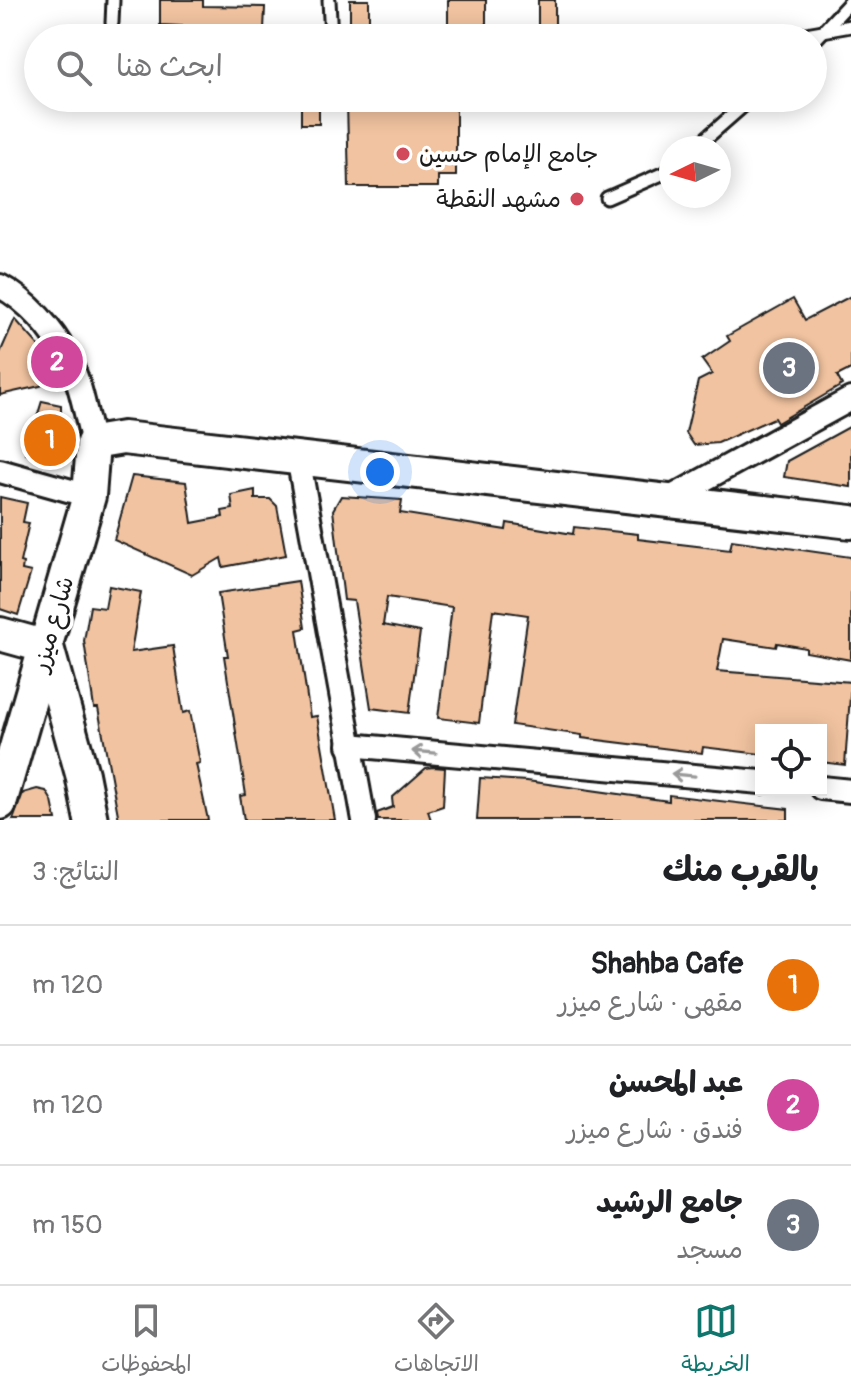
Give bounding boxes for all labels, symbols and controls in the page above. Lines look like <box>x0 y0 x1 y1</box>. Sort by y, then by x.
search box <box>24 24 827 112</box>
icon: search <box>52 46 96 90</box>
text: ابحث هنا <box>116 48 223 85</box>
north arrow <box>659 136 731 208</box>
place label: جامع الإمام حسين <box>419 140 598 172</box>
marker: جامع الإمام حسين <box>394 145 412 163</box>
place label: مشهد النقطة <box>436 185 561 214</box>
marker: مشهد النقطة <box>568 190 586 208</box>
pin: 2 <box>31 332 83 392</box>
pin: 3 <box>763 338 815 398</box>
pin: 1 <box>24 410 76 470</box>
your location <box>360 452 400 492</box>
street label: شارع ميزر <box>25 573 82 677</box>
map controls <box>755 724 827 796</box>
button: locate <box>755 724 827 796</box>
one-way arrow <box>411 744 438 759</box>
one-way arrow <box>670 768 697 783</box>
text: بالقرب منك <box>663 849 819 892</box>
text: النتائج: 3 <box>32 856 119 888</box>
text: Shahba Cafe <box>591 945 743 982</box>
text: 120 m <box>32 969 103 1001</box>
text: 1 <box>788 969 798 1001</box>
text: مقهى · شارع ميزر <box>558 987 743 1019</box>
text: عبد المحسن <box>609 1064 743 1101</box>
text: 120 m <box>32 1089 103 1121</box>
text: 2 <box>786 1089 800 1121</box>
text: فندق · شارع ميزر <box>567 1114 743 1146</box>
text: جامع الرشيد <box>596 1184 743 1221</box>
text: 150 m <box>32 1209 103 1241</box>
text: 3 <box>786 1209 800 1241</box>
text: مسجد <box>676 1234 743 1266</box>
tab: المحفوظات <box>101 1299 192 1383</box>
tab: الاتجاهات <box>394 1299 479 1383</box>
tab: الخريطة <box>681 1299 750 1383</box>

